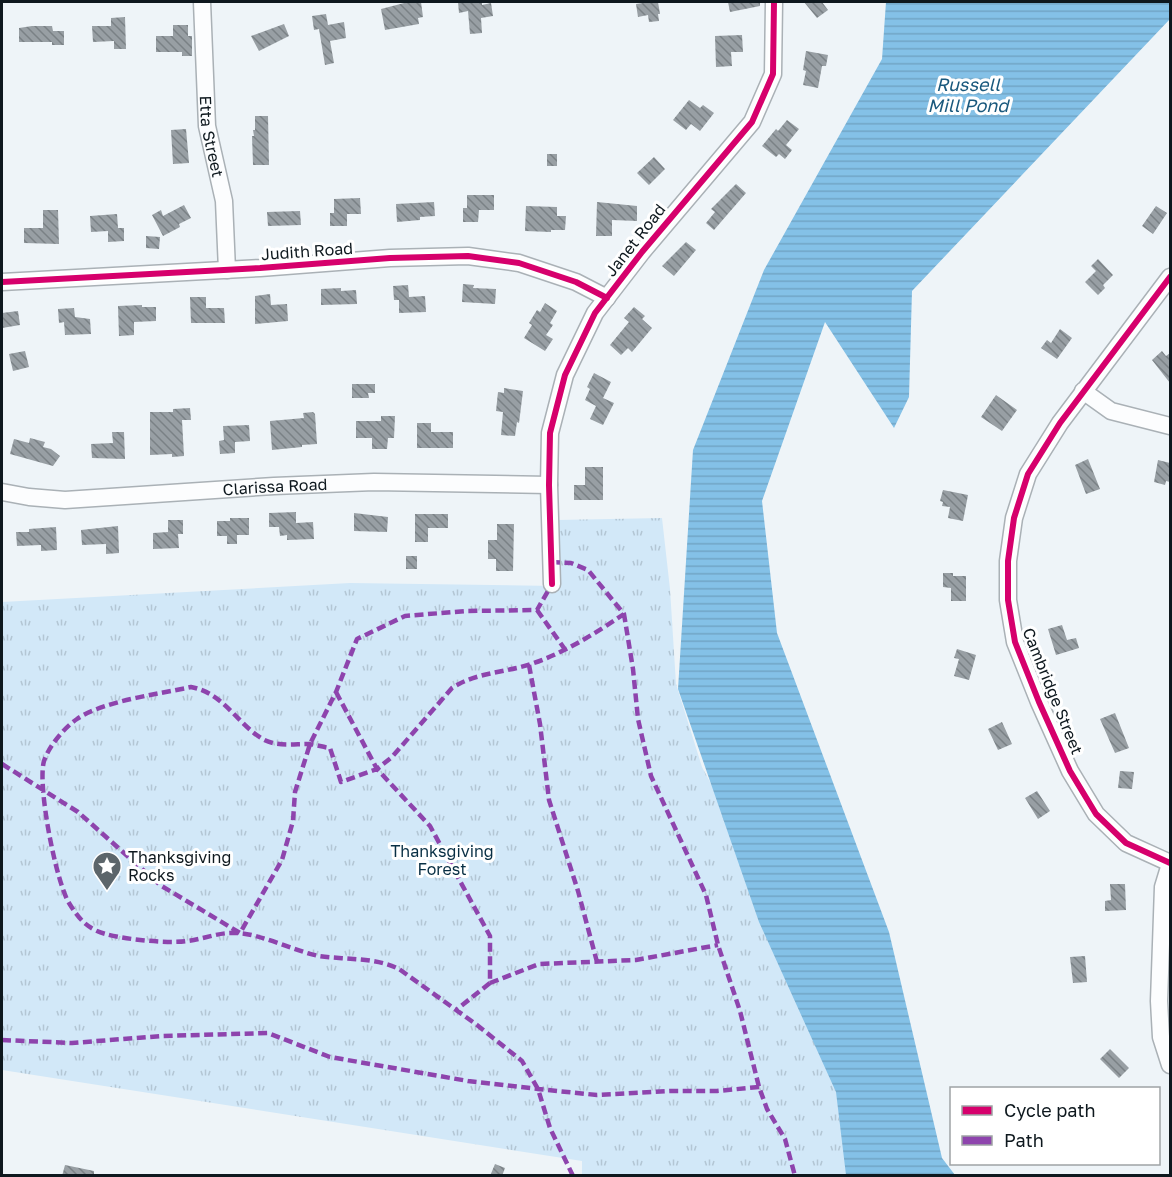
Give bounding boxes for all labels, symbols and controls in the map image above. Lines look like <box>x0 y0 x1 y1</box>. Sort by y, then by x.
water label: Russell Mill Pond <box>928 73 1010 116</box>
street label: Etta Street <box>196 95 228 179</box>
street label: Janet Road <box>600 200 670 280</box>
street label: Judith Road <box>260 238 354 264</box>
street label: Clarissa Road <box>222 474 328 499</box>
street label: Cambridge Street <box>1018 625 1088 757</box>
park label: Thanksgiving Forest <box>390 841 494 879</box>
place label: Thanksgiving Rocks <box>128 847 231 885</box>
place icon: Thanksgiving Rocks <box>91 850 123 892</box>
legend <box>950 1087 1160 1165</box>
text: Cycle path <box>1004 1099 1096 1121</box>
text: Path <box>1004 1129 1044 1151</box>

